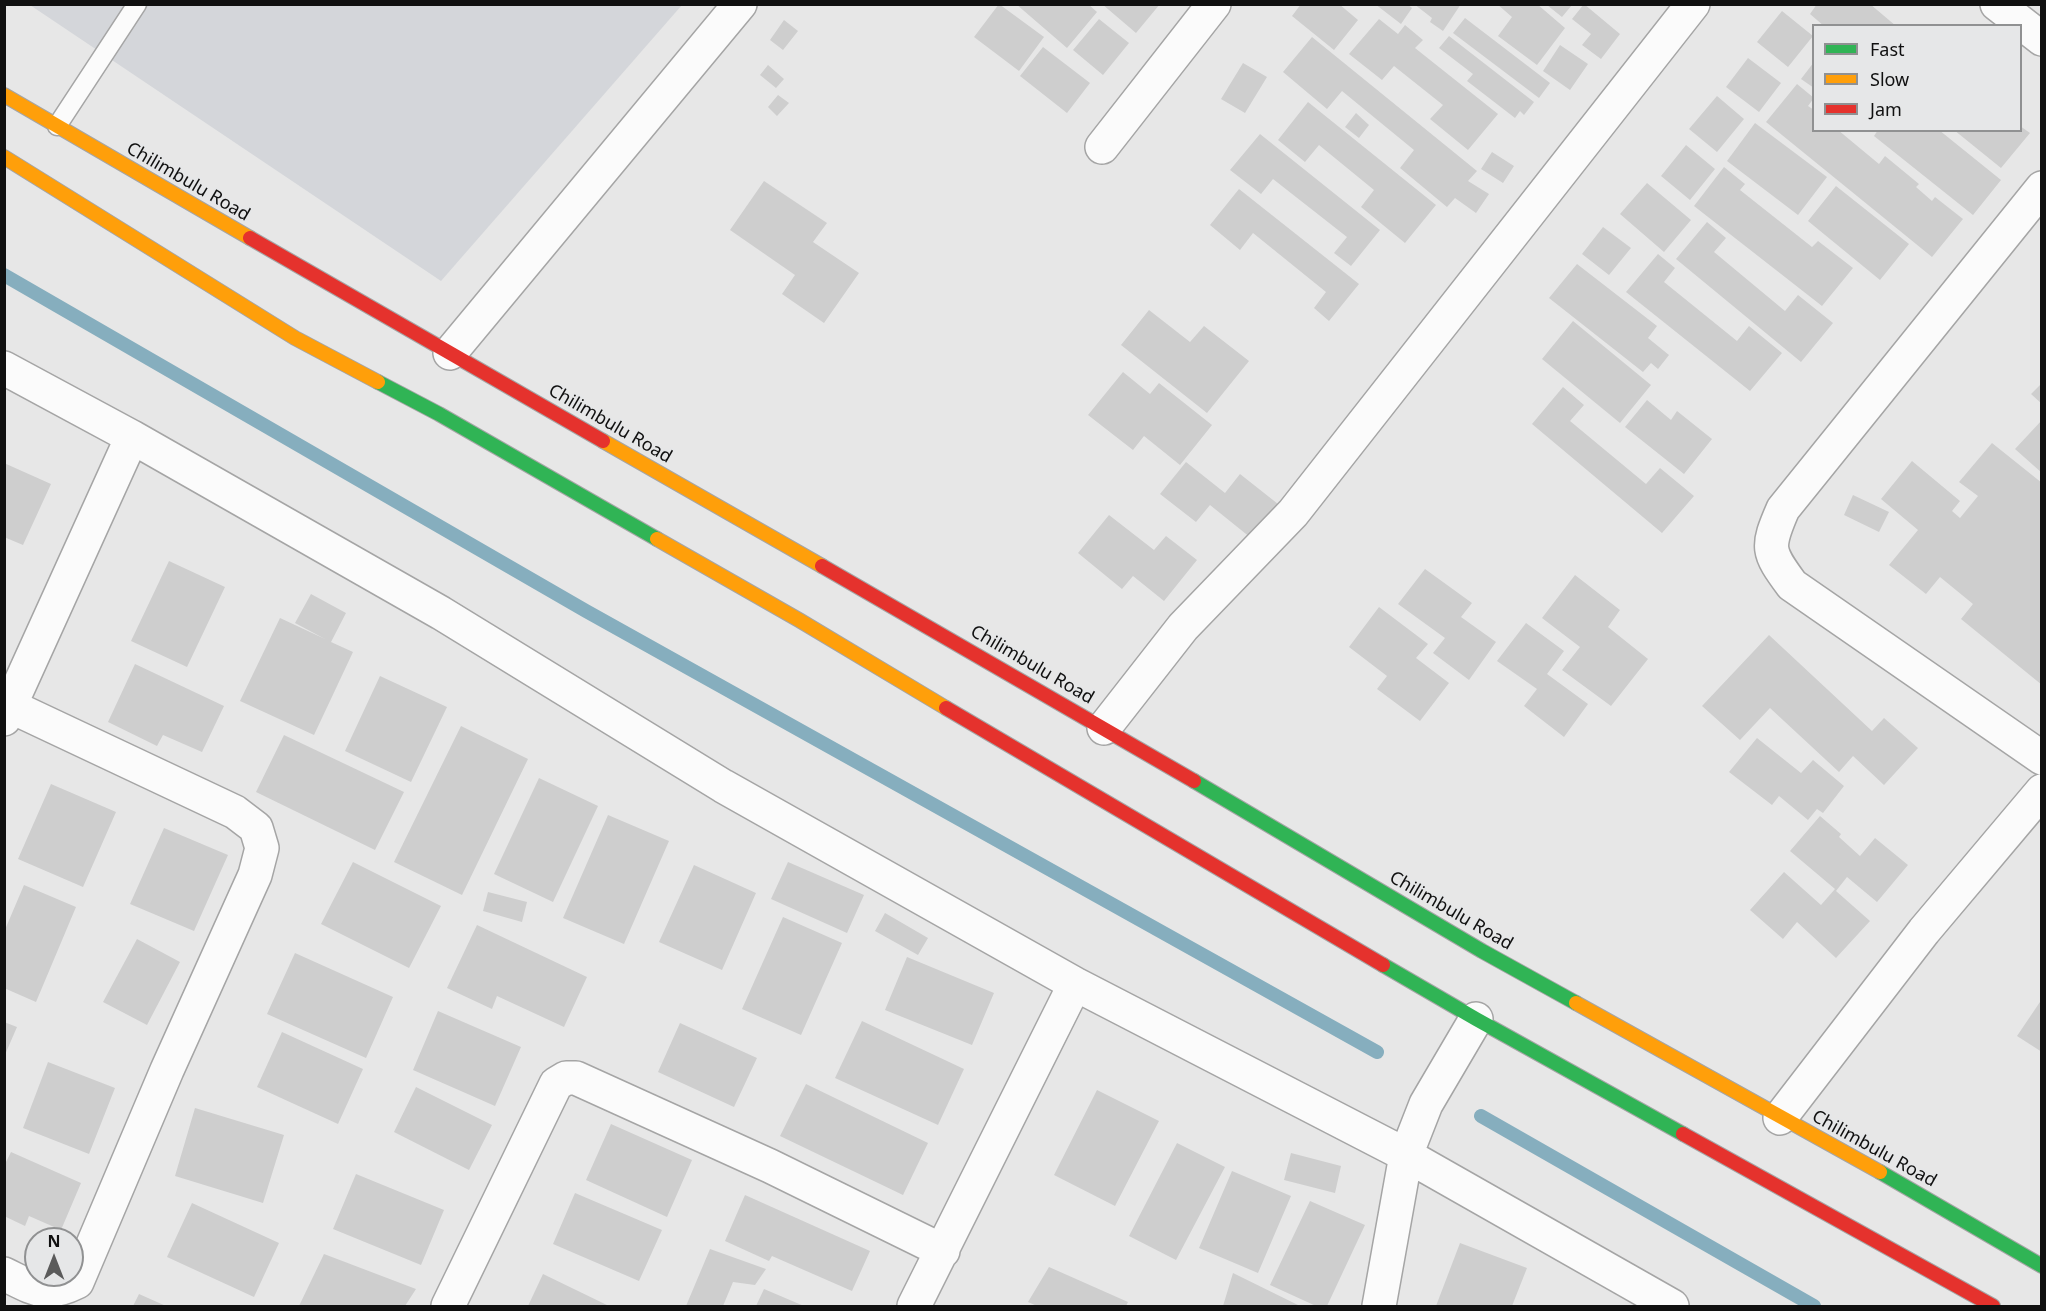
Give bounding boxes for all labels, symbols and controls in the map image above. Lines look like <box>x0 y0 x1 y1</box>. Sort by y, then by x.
legend <box>1812 24 2022 132</box>
text: Fast <box>1870 37 1905 61</box>
text: Slow <box>1870 67 1909 91</box>
text: Jam <box>1870 97 1902 121</box>
street label: Chilimbulu Road <box>122 138 254 226</box>
street label: Chilimbulu Road <box>544 380 676 468</box>
street label: Chilimbulu Road <box>966 621 1098 709</box>
street label: Chilimbulu Road <box>1385 867 1517 955</box>
street label: Chilimbulu Road <box>1808 1106 1940 1192</box>
north arrow <box>24 1227 84 1287</box>
text: N <box>47 1230 61 1252</box>

